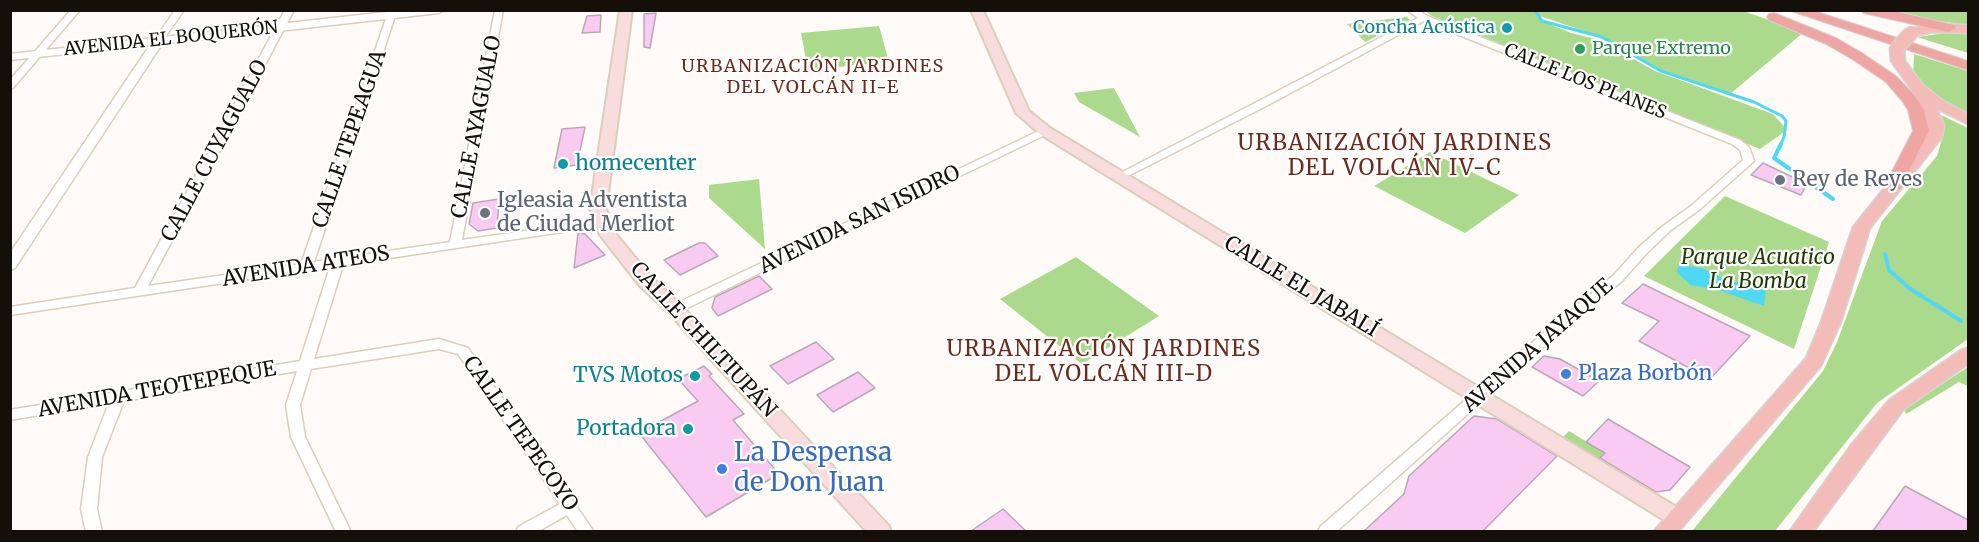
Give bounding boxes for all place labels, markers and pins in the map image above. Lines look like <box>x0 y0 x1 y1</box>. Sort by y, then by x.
place label: Concha Acústica <box>1353 17 1495 39</box>
marker: Concha Acústica <box>1500 21 1514 35</box>
place label: Parque Extremo <box>1592 38 1731 60</box>
marker: Parque Extremo <box>1573 42 1587 56</box>
place label: homecenter <box>575 151 696 177</box>
marker: homecenter <box>556 157 570 171</box>
place label: Rey de Reyes <box>1792 167 1922 193</box>
marker: Rey de Reyes <box>1773 173 1787 187</box>
place label: Igleasia Adventista de Ciudad Merliot <box>497 188 687 238</box>
marker: Igleasia Adventista de Ciudad Merliot <box>478 206 492 220</box>
place label: Plaza Borbón <box>1578 361 1712 387</box>
place label: TVS Motos <box>573 363 683 389</box>
marker: Plaza Borbón <box>1559 367 1573 381</box>
marker: TVS Motos <box>688 369 702 383</box>
place label: Portadora <box>576 416 676 442</box>
marker: Portadora <box>681 422 695 436</box>
place label: La Despensa de Don Juan <box>734 438 892 500</box>
marker: La Despensa de Don Juan <box>715 462 729 476</box>

